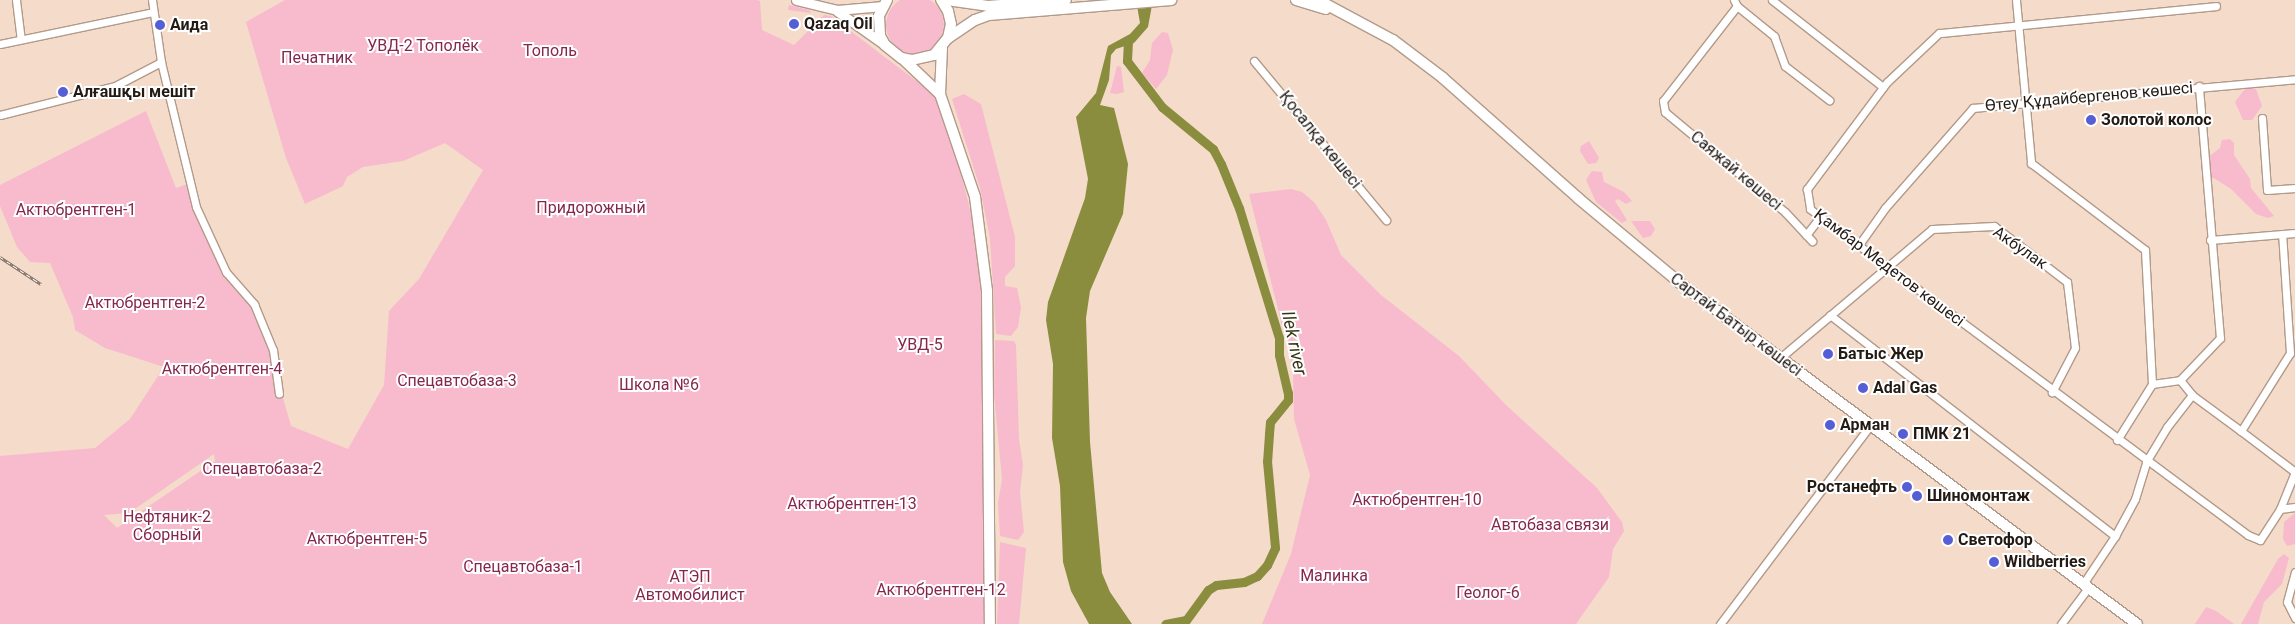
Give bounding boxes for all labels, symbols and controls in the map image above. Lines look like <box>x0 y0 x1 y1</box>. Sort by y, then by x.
place label: Qazaq Oil <box>804 14 873 34</box>
place label: Аида <box>170 15 208 35</box>
marker: Qazaq Oil <box>788 18 800 30</box>
marker: Аида <box>154 19 166 31</box>
park label: УВД-2 Тополёк <box>367 36 479 56</box>
park label: Тополь <box>523 41 577 61</box>
park label: Печатник <box>281 48 353 68</box>
street label: Өтеу Құдайбергенов көшесі <box>1984 78 2194 116</box>
place label: Алғашқы мешіт <box>73 82 196 102</box>
marker: Алғашқы мешіт <box>57 86 69 98</box>
street label: Қосалқа көшесі <box>1275 87 1365 193</box>
place label: Золотой колос <box>2101 110 2212 130</box>
marker: Золотой колос <box>2085 114 2097 126</box>
street label: Саяжай көшесі <box>1686 127 1786 215</box>
park label: Придорожный <box>536 198 646 218</box>
park label: Актюбрентген-1 <box>16 200 136 220</box>
street label: Қамбар Медетов көшесі <box>1810 205 1968 331</box>
street label: Акбулак <box>1989 222 2051 274</box>
street label: Сартай Батыр көшесі <box>1666 269 1806 381</box>
park label: Актюбрентген-2 <box>85 293 205 313</box>
water label: Ilek river <box>1277 309 1311 377</box>
park label: УВД-5 <box>897 335 943 355</box>
place label: Батыс Жер <box>1838 344 1924 364</box>
marker: Батыс Жер <box>1822 348 1834 360</box>
park label: Актюбрентген-4 <box>162 359 282 379</box>
park label: Спецавтобаза-3 <box>397 371 517 391</box>
park label: Школа №6 <box>619 375 699 395</box>
place label: Adal Gas <box>1873 378 1937 398</box>
marker: Adal Gas <box>1857 382 1869 394</box>
place label: Арман <box>1840 415 1889 435</box>
marker: Арман <box>1824 419 1836 431</box>
place label: ПМК 21 <box>1913 424 1971 444</box>
marker: ПМК 21 <box>1897 428 1909 440</box>
park label: Спецавтобаза-2 <box>202 459 322 479</box>
place label: Ростанефть <box>1807 477 1897 497</box>
marker: Ростанефть <box>1901 481 1913 493</box>
place label: Шиномонтаж <box>1927 486 2030 506</box>
park label: Актюбрентген-10 <box>1352 490 1482 510</box>
marker: Шиномонтаж <box>1911 490 1923 502</box>
park label: Актюбрентген-13 <box>787 494 917 514</box>
park label: Нефтяник-2 Сборный <box>123 507 211 545</box>
park label: Автобаза связи <box>1491 515 1609 535</box>
park label: Актюбрентген-5 <box>307 529 427 549</box>
place label: Светофор <box>1958 530 2033 550</box>
marker: Светофор <box>1942 534 1954 546</box>
place label: Wildberries <box>2004 552 2086 572</box>
marker: Wildberries <box>1988 556 2000 568</box>
park label: Спецавтобаза-1 <box>463 557 583 577</box>
park label: Малинка <box>1300 566 1368 586</box>
park label: АТЭП Автомобилист <box>635 567 745 605</box>
park label: Актюбрентген-12 <box>876 580 1006 600</box>
park label: Геолог-6 <box>1456 583 1520 603</box>

